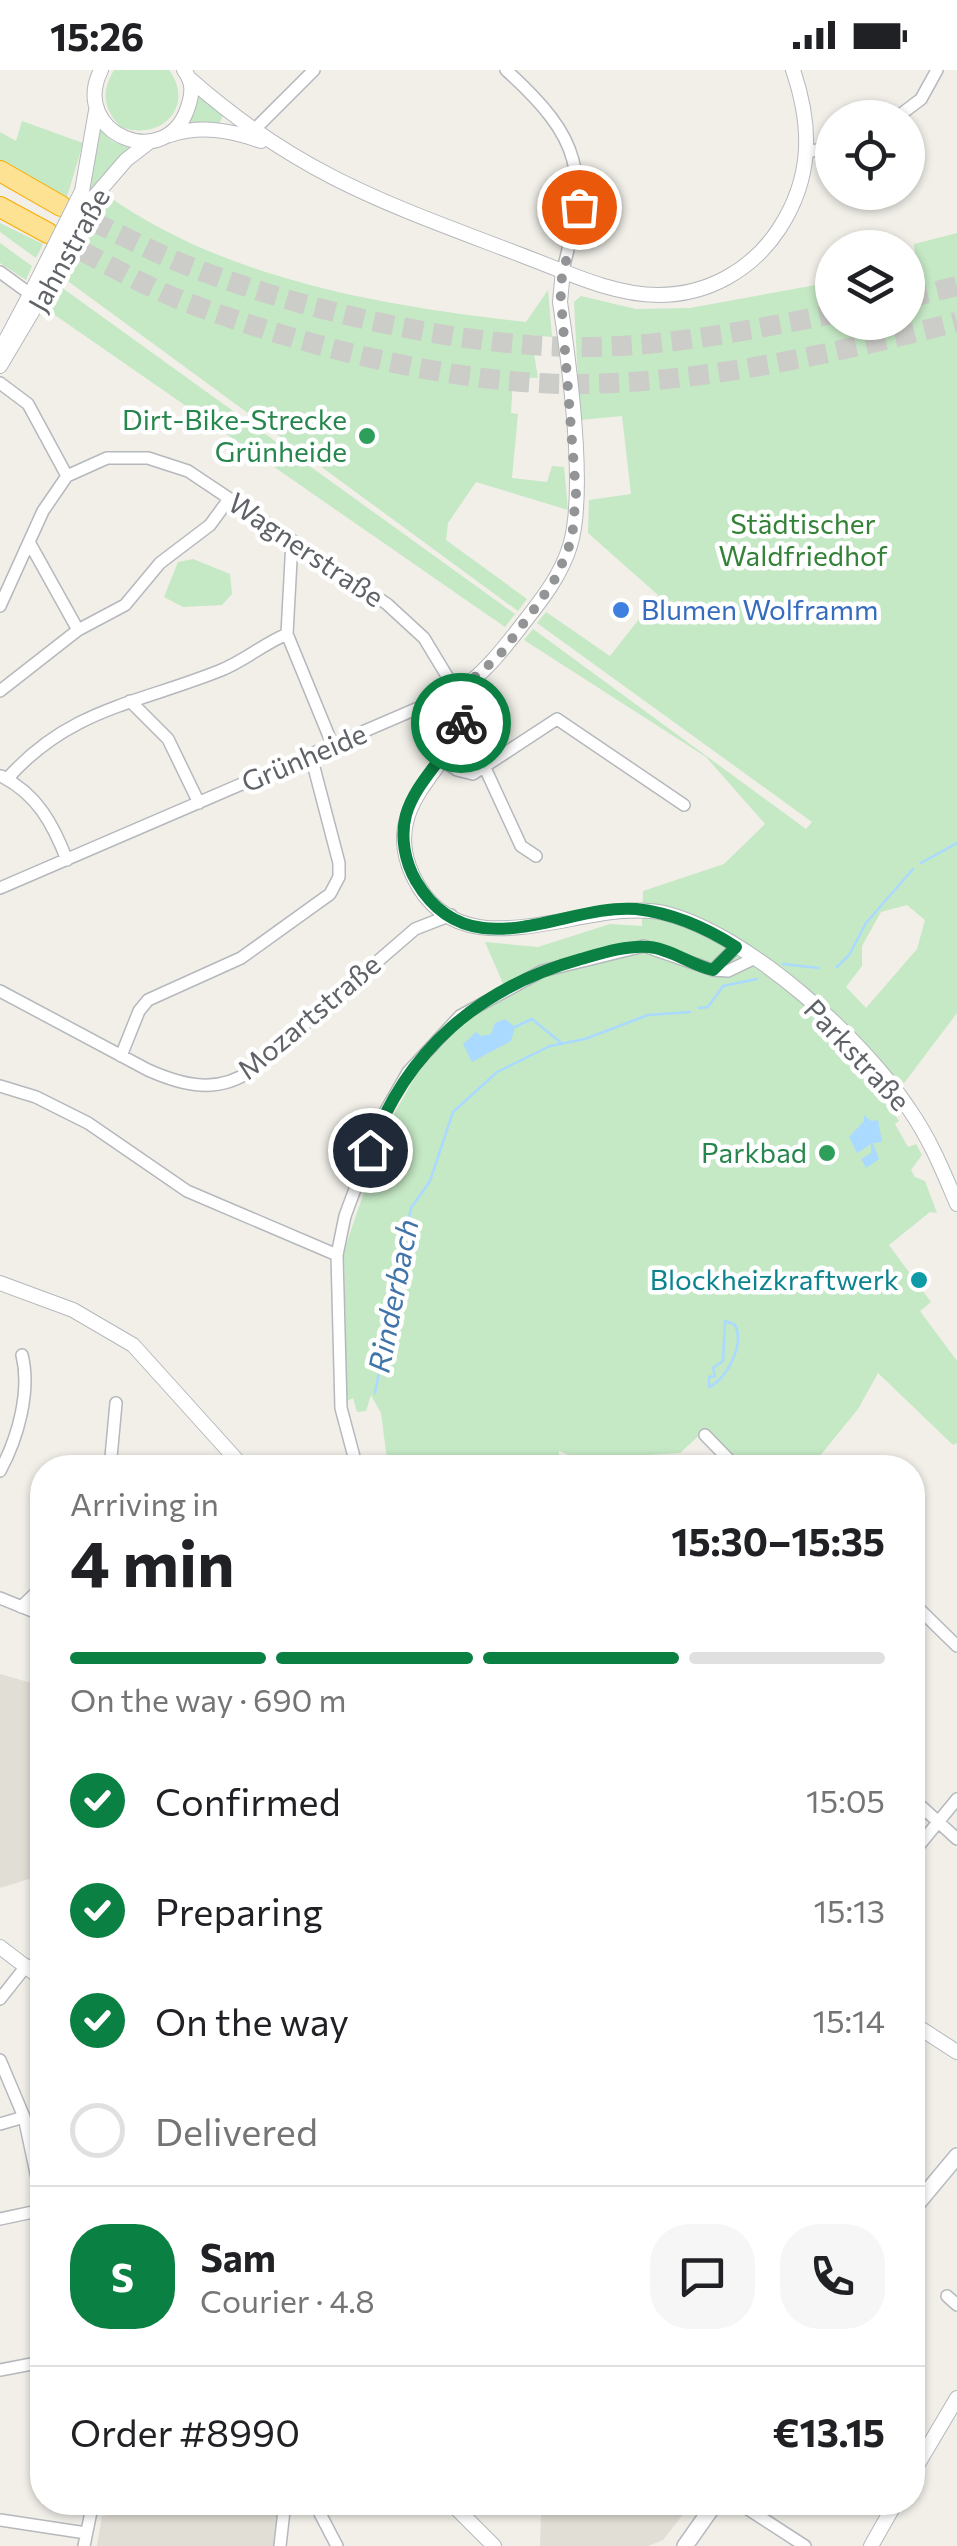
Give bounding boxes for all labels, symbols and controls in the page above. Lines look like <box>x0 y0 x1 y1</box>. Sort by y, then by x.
text: 15:26 <box>50 12 144 59</box>
map controls <box>815 100 925 340</box>
button: locate <box>815 100 925 210</box>
pin <box>537 165 622 250</box>
icon: bag <box>552 180 607 235</box>
street label: Jahnstraße <box>20 182 116 317</box>
button: layers <box>815 230 925 340</box>
place label: Dirt-Bike-Strecke Grünheide <box>122 402 347 468</box>
marker: Dirt-Bike-Strecke Grünheide <box>356 425 378 447</box>
street label: Wagnerstraße <box>222 485 391 614</box>
park label: Städtischer Waldfriedhof <box>718 506 888 572</box>
place label: Blumen Wolframm <box>641 592 878 626</box>
marker: Blumen Wolframm <box>610 599 632 621</box>
courier <box>411 673 511 773</box>
icon: bike <box>434 696 489 751</box>
street label: Grünheide <box>236 716 371 799</box>
street label: Mozartstraße <box>230 947 387 1086</box>
street label: Parkstraße <box>798 992 918 1117</box>
pin <box>328 1108 413 1193</box>
icon: home <box>343 1123 398 1178</box>
place label: Parkbad <box>701 1135 807 1169</box>
marker: Parkbad <box>816 1142 838 1164</box>
water label: Rinderbach <box>359 1216 425 1375</box>
place label: Blockheizkraftwerk <box>650 1262 899 1296</box>
marker: Blockheizkraftwerk <box>908 1269 930 1291</box>
text: Arriving in <box>70 1483 219 1523</box>
text: 15:30–15:35 <box>671 1517 885 1564</box>
text: 4 min <box>70 1521 235 1600</box>
text: On the way · 690 m <box>70 1679 346 1719</box>
icon: check <box>70 1773 125 1828</box>
text: Confirmed <box>155 1777 341 1824</box>
text: 15:05 <box>806 1780 885 1820</box>
icon: check <box>70 1883 125 1938</box>
text: Preparing <box>155 1887 323 1934</box>
text: 15:13 <box>813 1890 885 1930</box>
icon: check <box>70 1993 125 2048</box>
text: On the way <box>155 1997 349 2044</box>
text: 15:14 <box>813 2000 885 2040</box>
text: Delivered <box>155 2107 318 2154</box>
button: chat <box>650 2224 755 2329</box>
button: phone <box>780 2224 885 2329</box>
text: Sam <box>200 2233 276 2280</box>
text: S <box>111 2253 134 2300</box>
text: Courier · 4.8 <box>200 2280 375 2320</box>
text: Order #8990 <box>70 2408 300 2455</box>
text: €13.15 <box>773 2408 885 2455</box>

